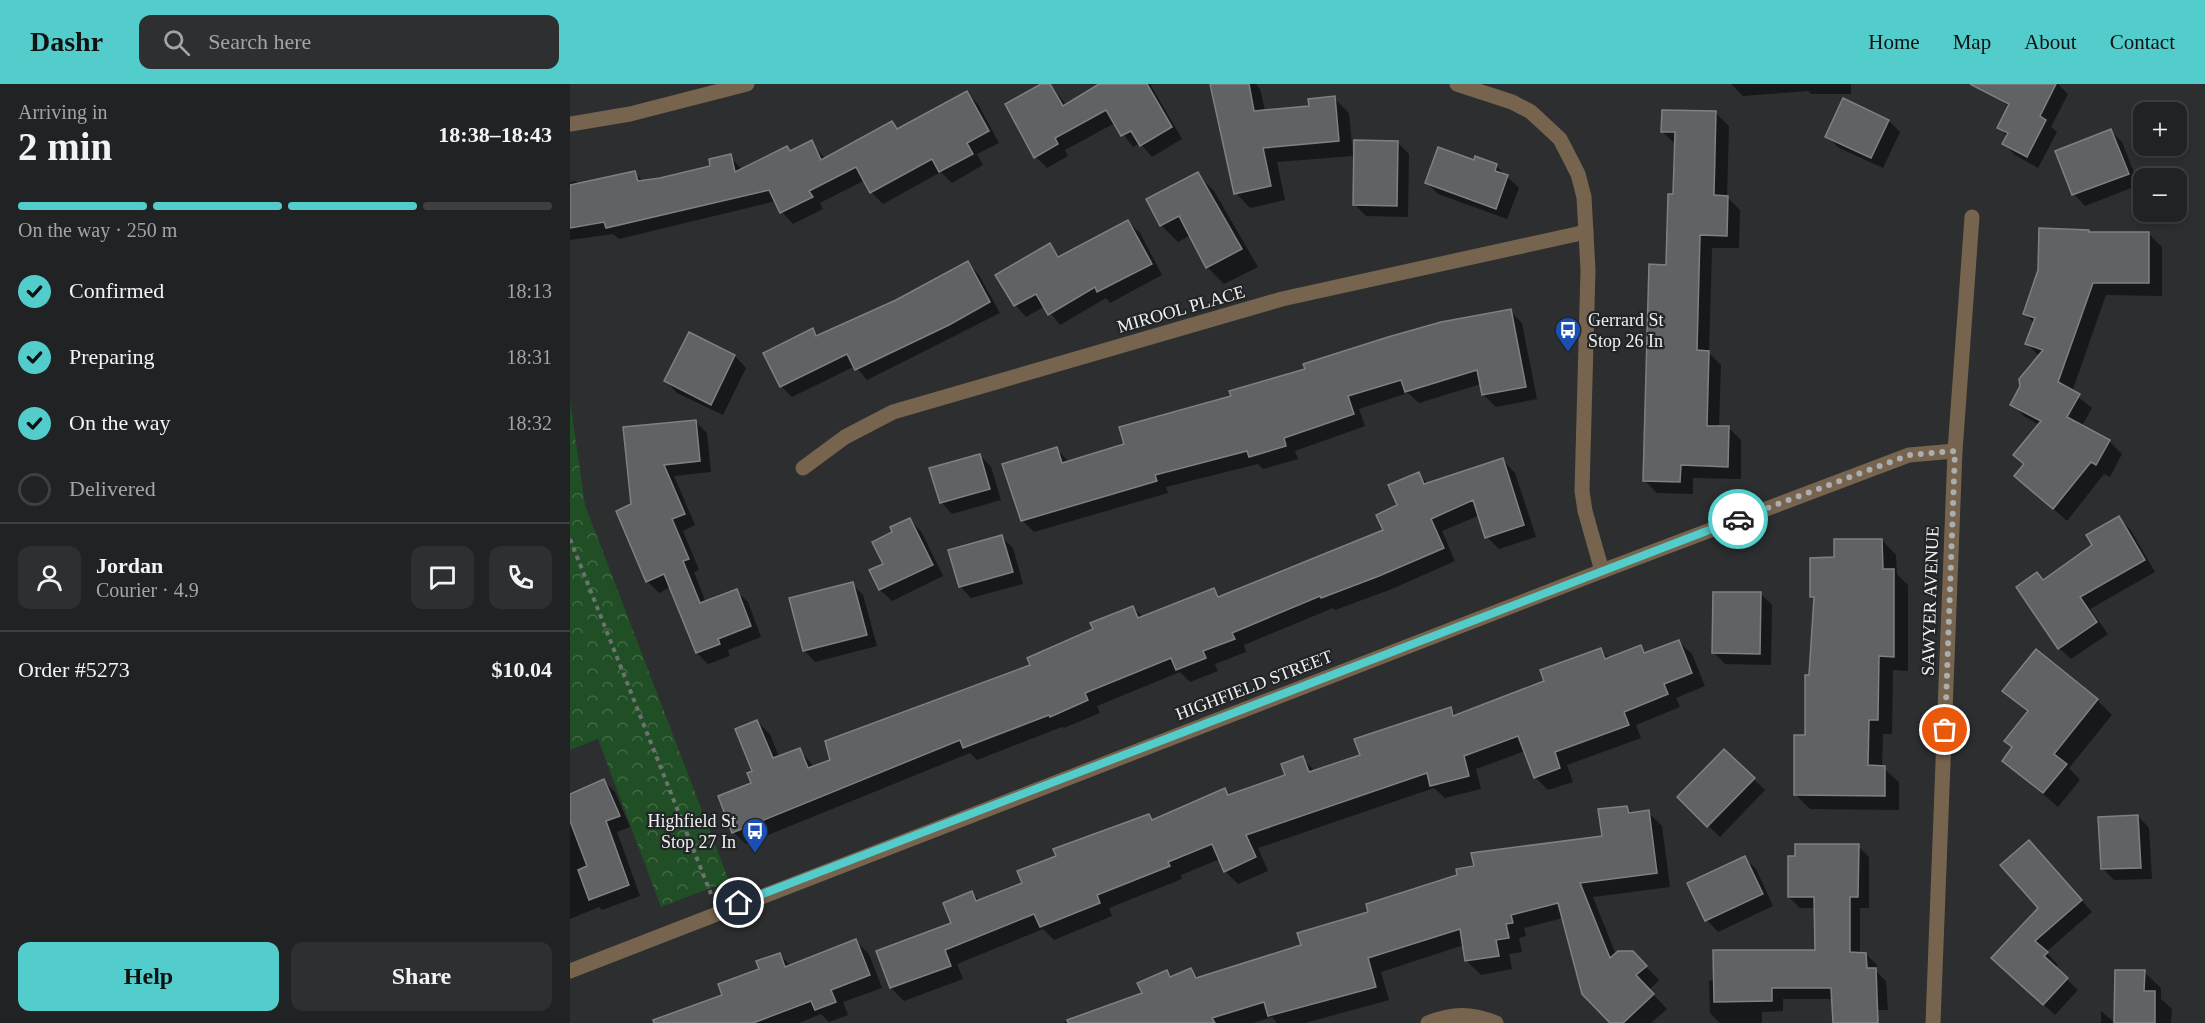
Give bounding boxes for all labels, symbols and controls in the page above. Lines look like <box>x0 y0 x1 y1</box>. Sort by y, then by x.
search box <box>139 15 559 69</box>
text: Dashr <box>30 26 103 57</box>
icon: search <box>160 26 193 59</box>
text: Search here <box>208 29 311 54</box>
text: Home <box>1868 30 1920 54</box>
text: Map <box>1953 30 1991 54</box>
text: About <box>2024 30 2077 54</box>
text: Contact <box>2110 30 2175 54</box>
text: Arriving in <box>18 101 107 123</box>
map controls <box>2133 102 2187 222</box>
button: + <box>2133 102 2187 156</box>
text: 18:38–18:43 <box>438 122 552 147</box>
text: 2 min <box>18 125 112 168</box>
button: − <box>2133 168 2187 222</box>
text: On the way · 250 m <box>18 219 177 241</box>
icon: check <box>18 275 51 308</box>
text: Confirmed <box>69 278 164 303</box>
text: 18:13 <box>506 280 552 302</box>
street label: MIROOL PLACE <box>1115 281 1247 337</box>
place label: Gerrard St Stop 26 In <box>1588 310 1663 351</box>
bus stop icon: Gerrard St Stop 26 In <box>1553 315 1583 353</box>
icon: check <box>18 341 51 374</box>
text: Preparing <box>69 344 155 369</box>
text: 18:31 <box>506 346 552 368</box>
icon: check <box>18 407 51 440</box>
text: On the way <box>69 410 170 435</box>
text: 18:32 <box>506 412 552 434</box>
text: Delivered <box>69 476 156 501</box>
courier <box>1708 489 1768 549</box>
icon: car <box>1722 503 1755 536</box>
street label: SAWYER AVENUE <box>1917 526 1943 676</box>
button: person <box>18 546 81 609</box>
button: chat <box>411 546 474 609</box>
button: phone <box>489 546 552 609</box>
text: Jordan <box>96 553 163 578</box>
text: Courier · 4.9 <box>96 579 199 601</box>
street label: HIGHFIELD STREET <box>1173 646 1335 724</box>
text: Order #5273 <box>18 657 130 682</box>
text: $10.04 <box>492 657 552 682</box>
pin <box>1919 704 1970 755</box>
icon: bag <box>1928 713 1961 746</box>
place label: Highfield St Stop 27 In <box>648 811 736 852</box>
bus stop icon: Highfield St Stop 27 In <box>740 816 770 854</box>
pin <box>713 877 764 928</box>
icon: home <box>722 886 755 919</box>
button: Help <box>18 942 279 1011</box>
button: Share <box>291 942 552 1011</box>

